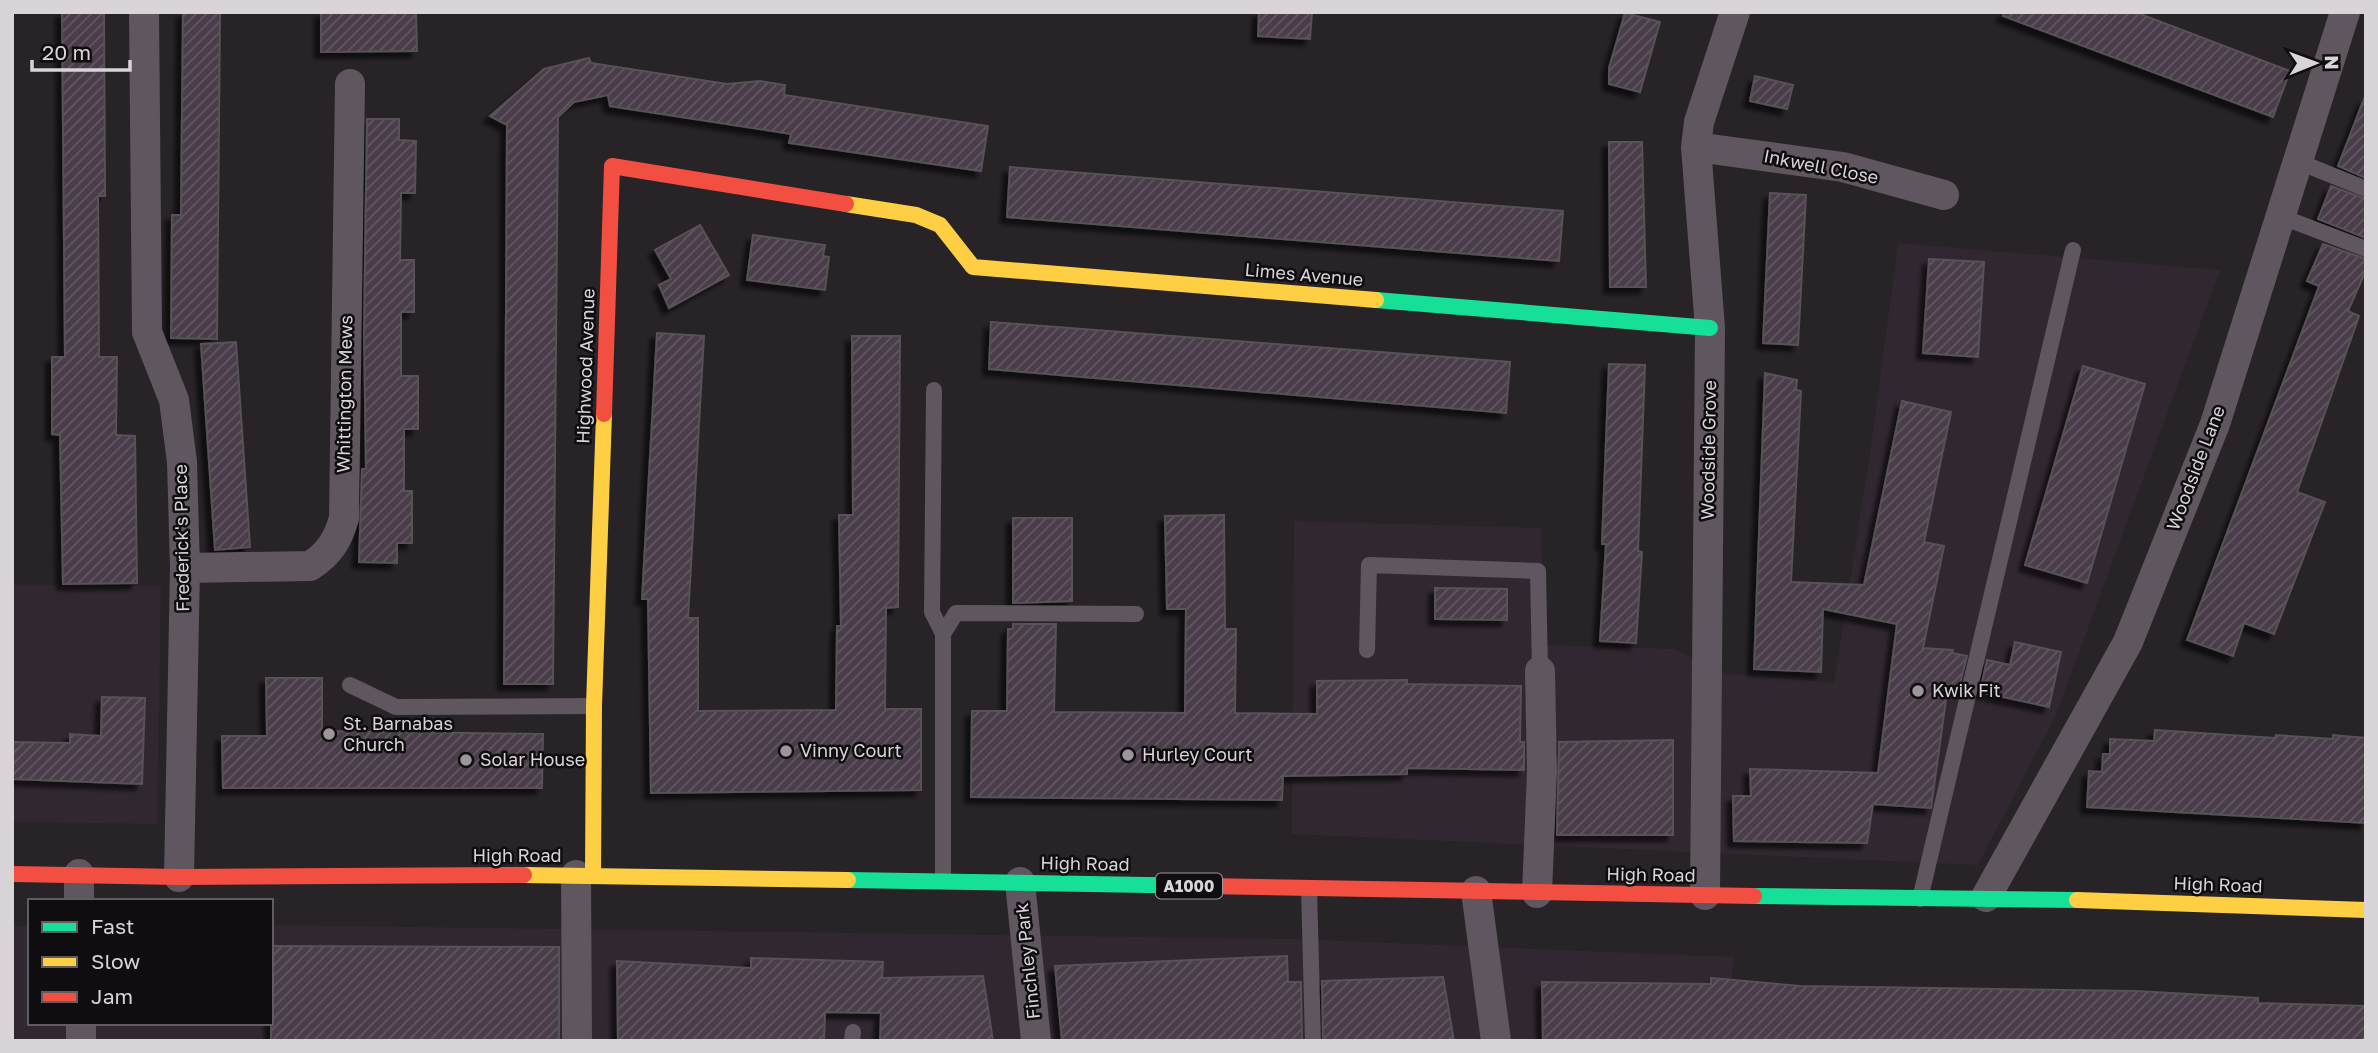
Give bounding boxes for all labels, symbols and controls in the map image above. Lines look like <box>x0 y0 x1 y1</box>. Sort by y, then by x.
scale bar <box>32 28 130 72</box>
north arrow <box>2280 28 2350 98</box>
text: 20 m <box>42 39 91 65</box>
text: N <box>2321 55 2344 70</box>
street label: Inkwell Close <box>1762 144 1880 188</box>
street label: Limes Avenue <box>1244 258 1364 290</box>
street label: Highwood Avenue <box>571 288 599 444</box>
street label: Whittington Mews <box>332 315 356 473</box>
street label: Woodside Grove <box>1696 380 1720 520</box>
street label: Woodside Lane <box>2161 402 2229 533</box>
street label: Frederick's Place <box>169 464 193 612</box>
place label: Kwik Fit <box>1932 679 2001 701</box>
marker: Kwik Fit <box>1910 683 1926 699</box>
place label: St. Barnabas Church <box>343 712 453 755</box>
marker: St. Barnabas Church <box>321 726 337 742</box>
place label: Vinny Court <box>800 739 902 761</box>
marker: Vinny Court <box>778 743 794 759</box>
place label: Hurley Court <box>1142 743 1252 765</box>
marker: Hurley Court <box>1120 747 1136 763</box>
place label: Solar House <box>480 748 585 770</box>
marker: Solar House <box>458 752 474 768</box>
street label: High Road <box>472 844 562 866</box>
street label: High Road <box>1040 851 1130 875</box>
street label: High Road <box>1606 862 1696 886</box>
street label: High Road <box>2173 871 2263 897</box>
road number: A1000 <box>1156 874 1222 898</box>
legend <box>28 899 273 1025</box>
street label: Finchley Park <box>1010 902 1044 1020</box>
text: Fast <box>91 913 134 939</box>
text: Slow <box>91 948 140 974</box>
text: Jam <box>91 983 133 1009</box>

